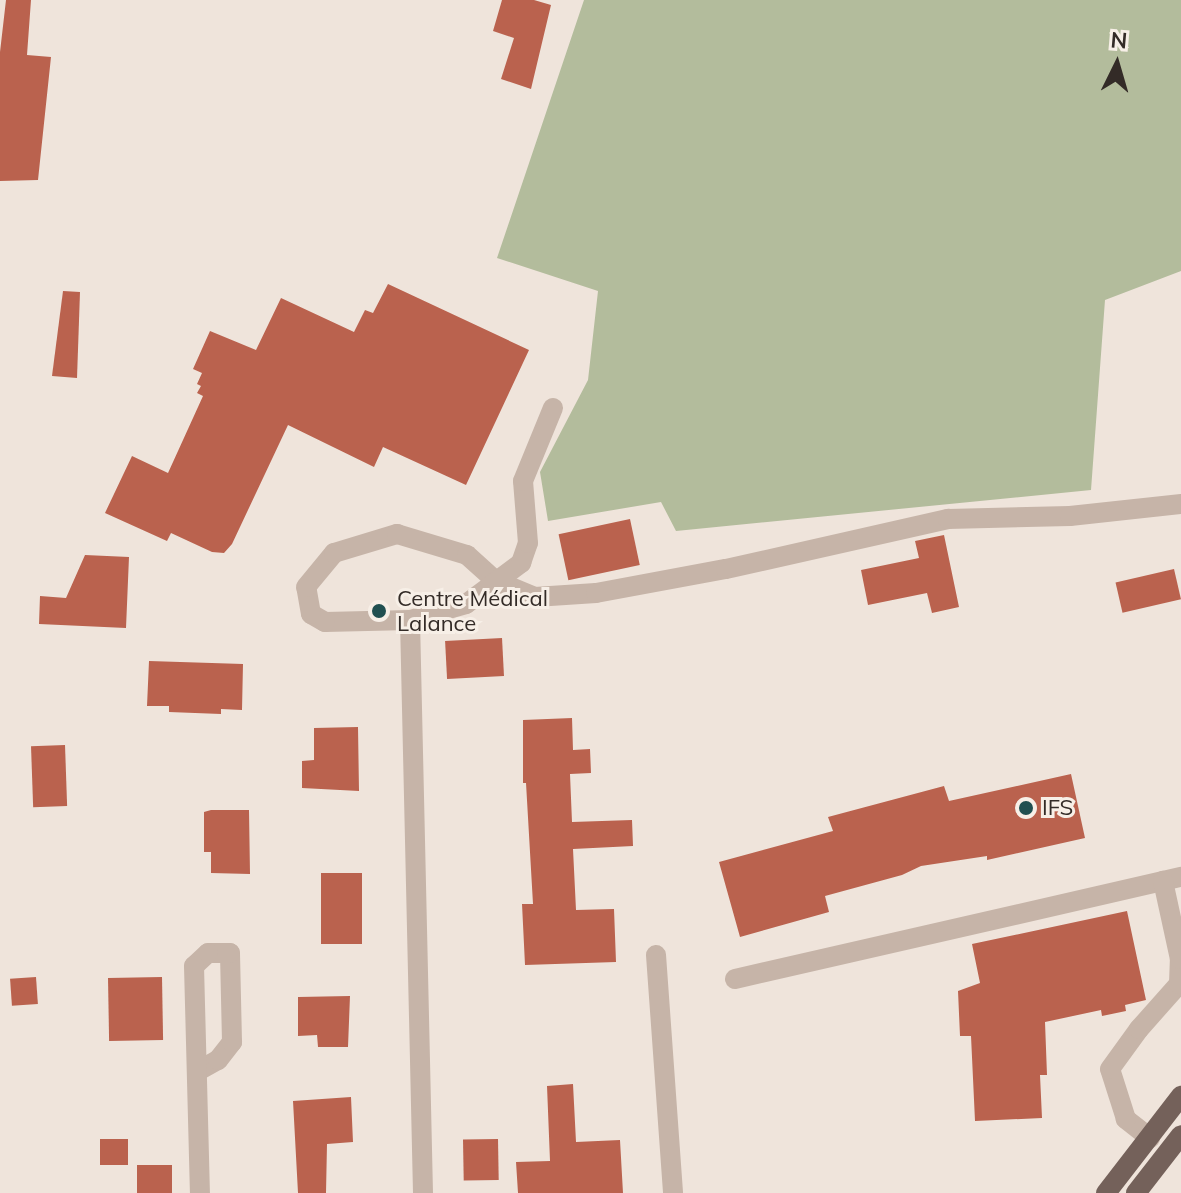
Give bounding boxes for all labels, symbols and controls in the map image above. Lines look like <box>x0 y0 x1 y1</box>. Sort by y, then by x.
north arrow <box>1077 24 1157 104</box>
text: N <box>1110 25 1129 55</box>
place label: Centre Médical Lalance <box>397 585 548 636</box>
marker: Centre Médical Lalance <box>368 600 390 622</box>
place label: IFS <box>1042 795 1073 821</box>
marker: IFS <box>1017 799 1035 817</box>

